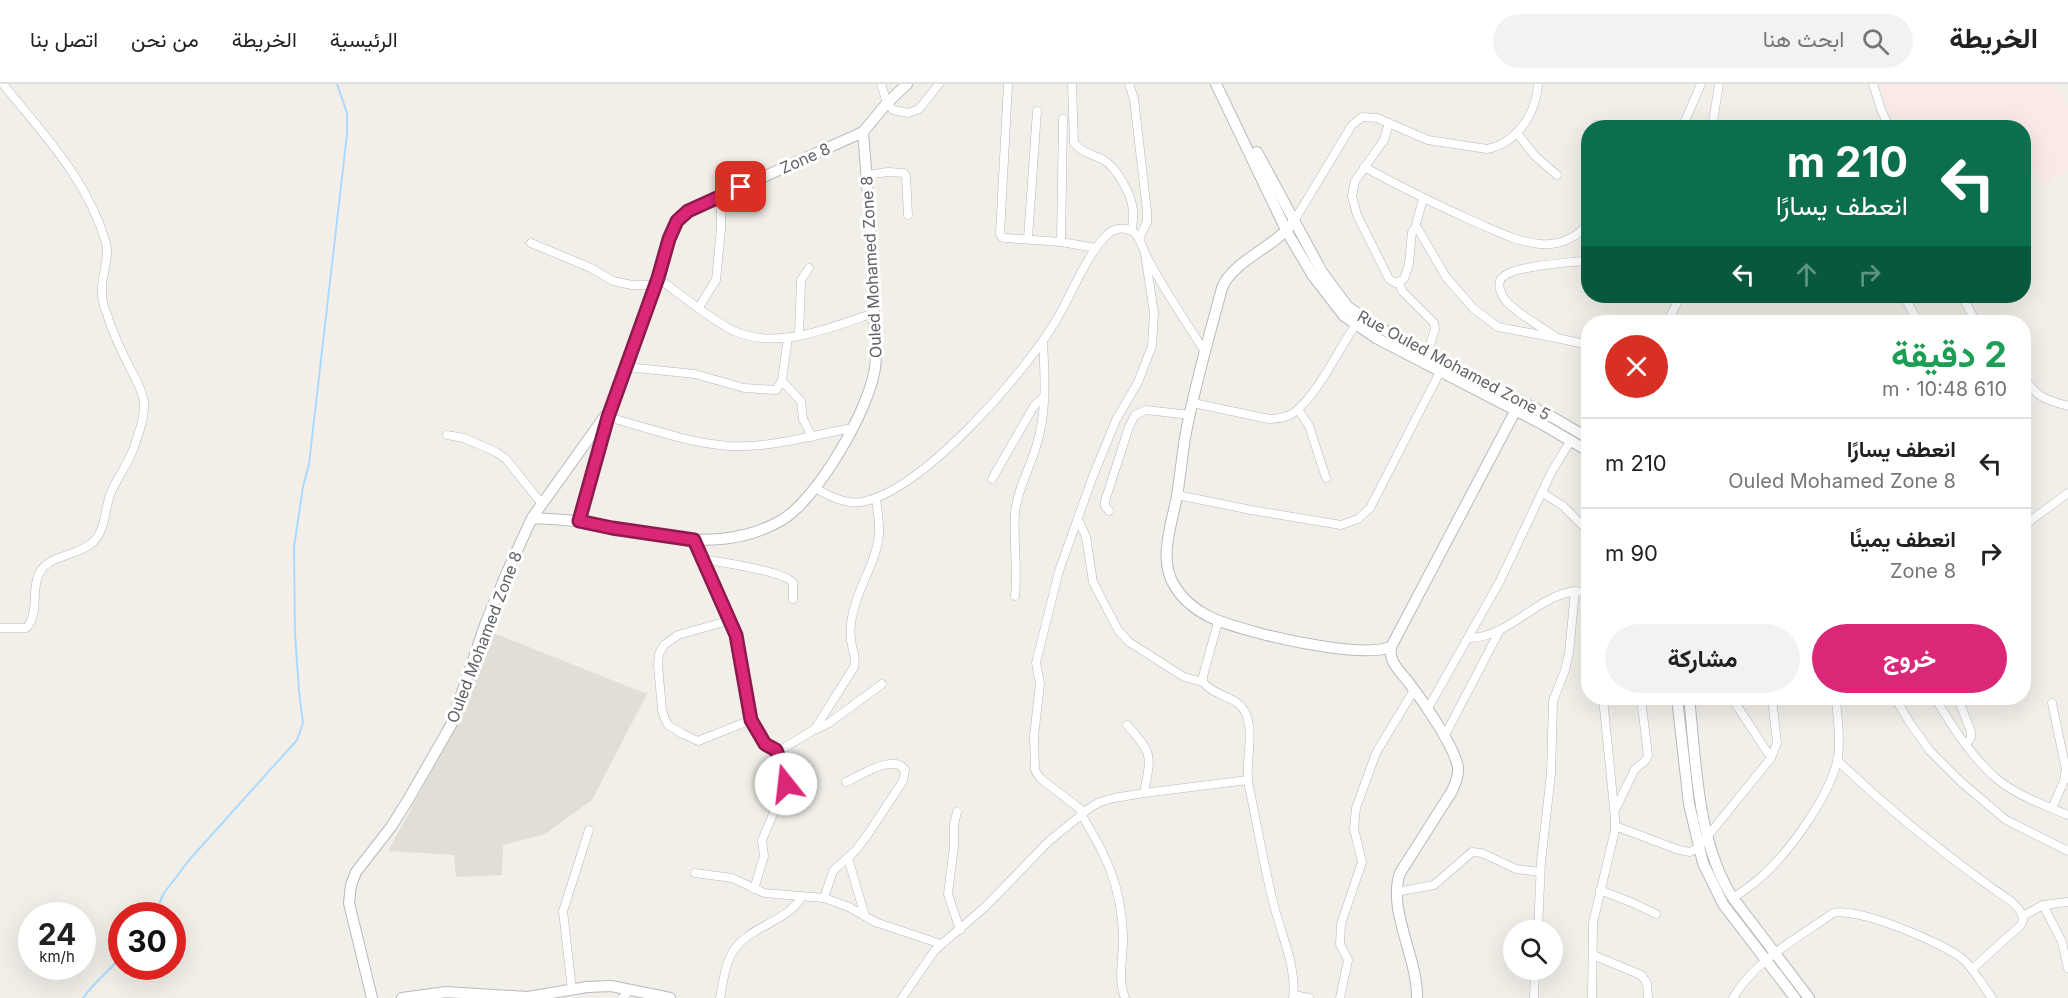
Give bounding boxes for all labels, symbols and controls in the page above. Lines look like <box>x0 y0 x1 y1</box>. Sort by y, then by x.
search box <box>1493 14 1913 68</box>
text: الخريطة <box>1949 21 2038 55</box>
icon: search <box>1859 25 1892 58</box>
text: ابحث هنا <box>1763 26 1844 52</box>
text: اتصل بنا <box>30 27 98 52</box>
text: من نحن <box>131 27 199 52</box>
text: الخريطة <box>232 27 297 52</box>
text: الرئيسية <box>330 27 398 52</box>
text: 210 m <box>1787 136 1908 187</box>
street label: Zone 8 <box>777 138 833 178</box>
icon: left <box>1929 144 2007 222</box>
pin <box>715 161 766 212</box>
icon: arrive <box>724 170 757 203</box>
street label: Ouled Mohamed Zone 8 <box>856 176 886 358</box>
text: انعطف يسارًا <box>1776 189 1908 222</box>
icon: left <box>1727 258 1760 291</box>
icon: ahead <box>1790 258 1823 291</box>
icon: right <box>1853 258 1886 291</box>
street label: Rue Ouled Mohamed Zone 5 <box>1354 306 1554 424</box>
text: 2 دقيقة <box>1891 332 2007 376</box>
button: close <box>1605 335 1668 398</box>
text: 610 m · 10:48 <box>1882 377 2007 401</box>
text: انعطف يسارًا <box>1847 436 1956 462</box>
icon: left <box>1974 447 2007 480</box>
text: 210 m <box>1605 450 1667 476</box>
text: Ouled Mohamed Zone 8 <box>1728 469 1956 493</box>
text: انعطف يمينًا <box>1849 526 1956 552</box>
icon: right <box>1974 537 2007 570</box>
text: 90 m <box>1605 540 1658 566</box>
street label: Ouled Mohamed Zone 8 <box>442 548 526 726</box>
text: Zone 8 <box>1890 559 1956 583</box>
button: مشاركة <box>1605 624 1800 693</box>
button: خروج <box>1812 624 2007 693</box>
position arrow <box>754 752 818 816</box>
speed limit sign: 30 <box>108 902 186 980</box>
text: 24 <box>38 916 76 952</box>
map controls <box>1503 920 1563 980</box>
button: search <box>1503 920 1563 980</box>
text: km/h <box>39 947 75 966</box>

